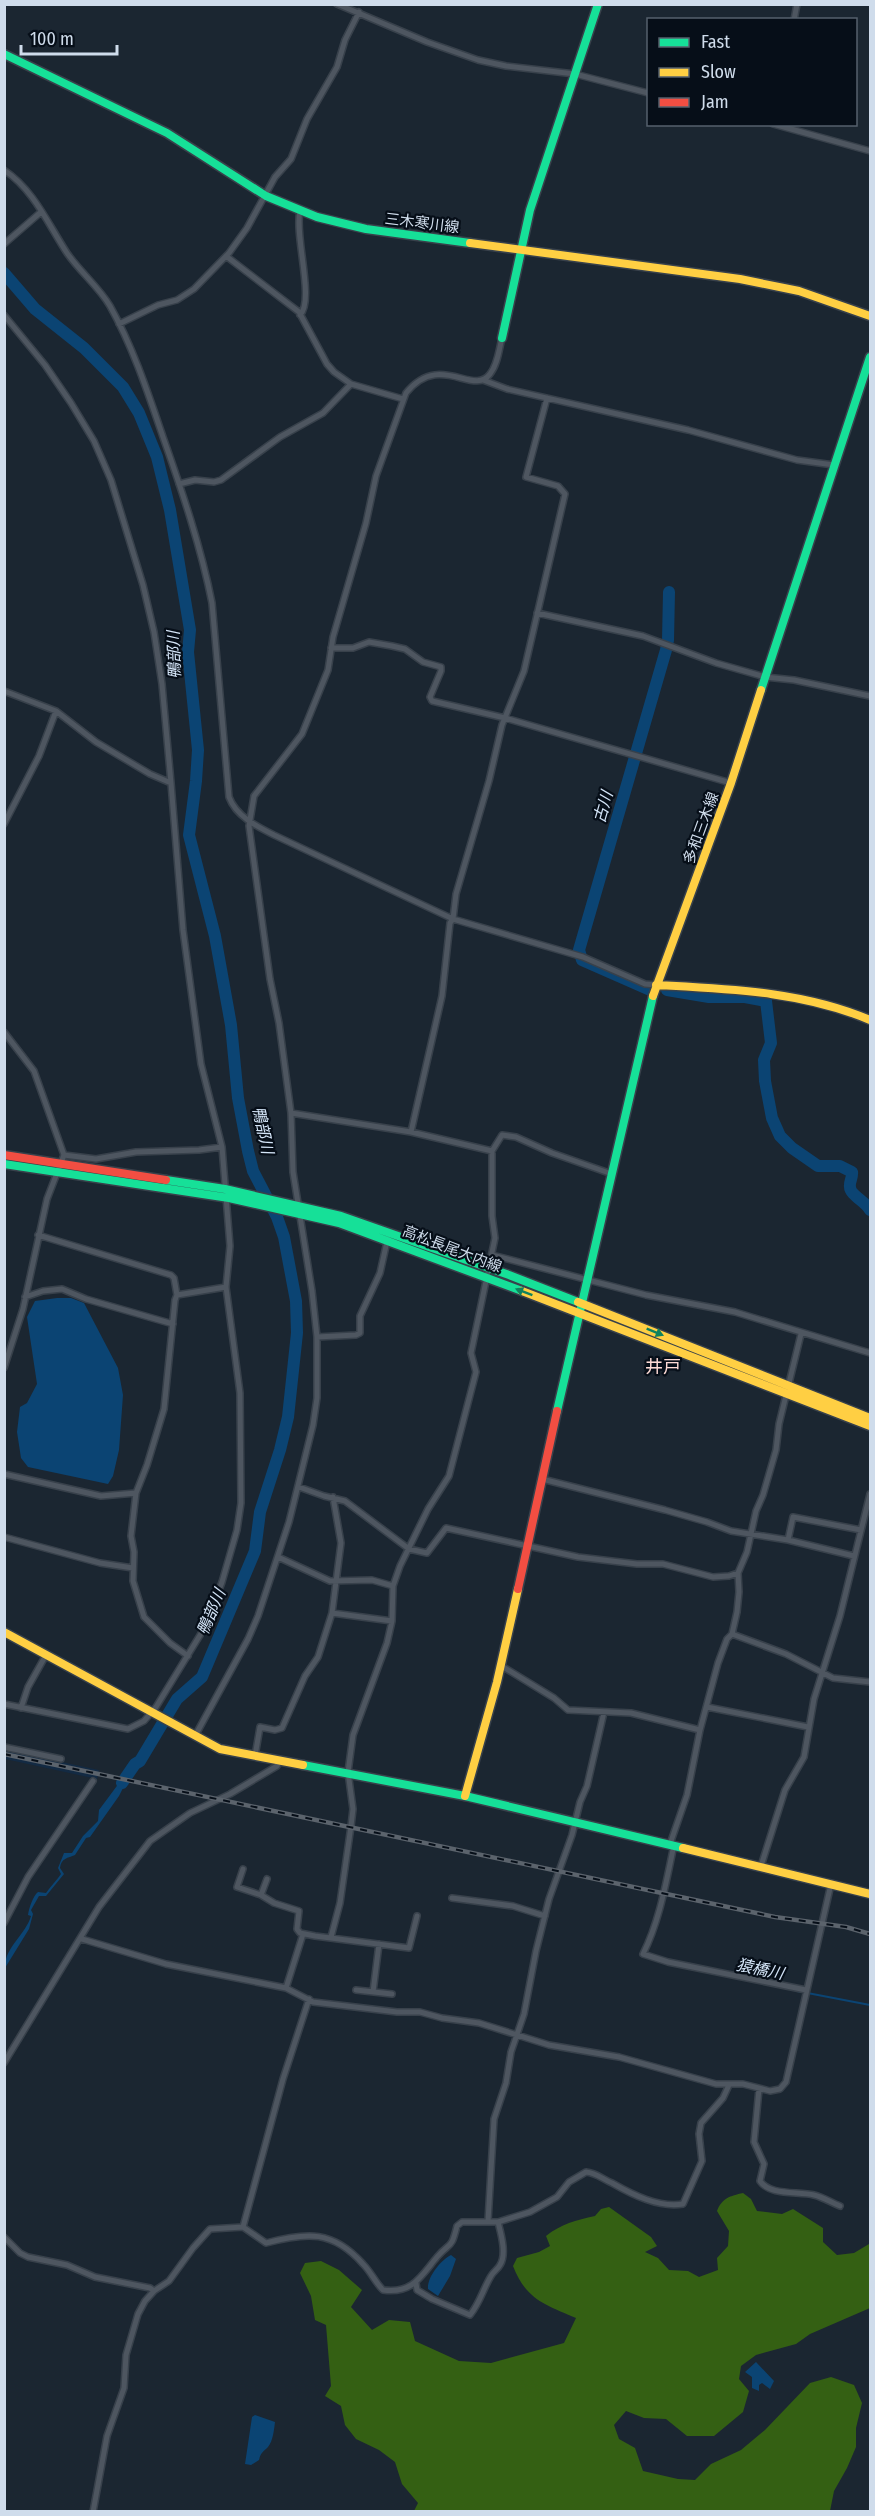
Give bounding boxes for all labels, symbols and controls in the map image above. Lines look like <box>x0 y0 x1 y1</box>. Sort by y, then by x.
scale bar <box>21 18 117 56</box>
legend <box>647 18 857 126</box>
text: 100 m <box>30 28 74 50</box>
text: Fast <box>701 31 730 53</box>
text: Slow <box>701 61 736 83</box>
text: Jam <box>701 91 729 113</box>
street label: 三木寒川線 <box>384 209 460 237</box>
water label: 鴨部川 <box>164 629 184 679</box>
water label: 古川 <box>589 787 617 825</box>
street label: 多和三木線 <box>680 790 722 866</box>
water label: 鴨部川 <box>249 1105 278 1157</box>
street label: 高松長尾大内線 <box>400 1222 504 1276</box>
one-way arrow <box>515 1287 533 1297</box>
one-way arrow <box>646 1328 664 1337</box>
district label: 井戸 <box>645 1356 681 1378</box>
water label: 鴨部川 <box>193 1584 230 1638</box>
water label: 猿橋川 <box>735 1955 787 1984</box>

